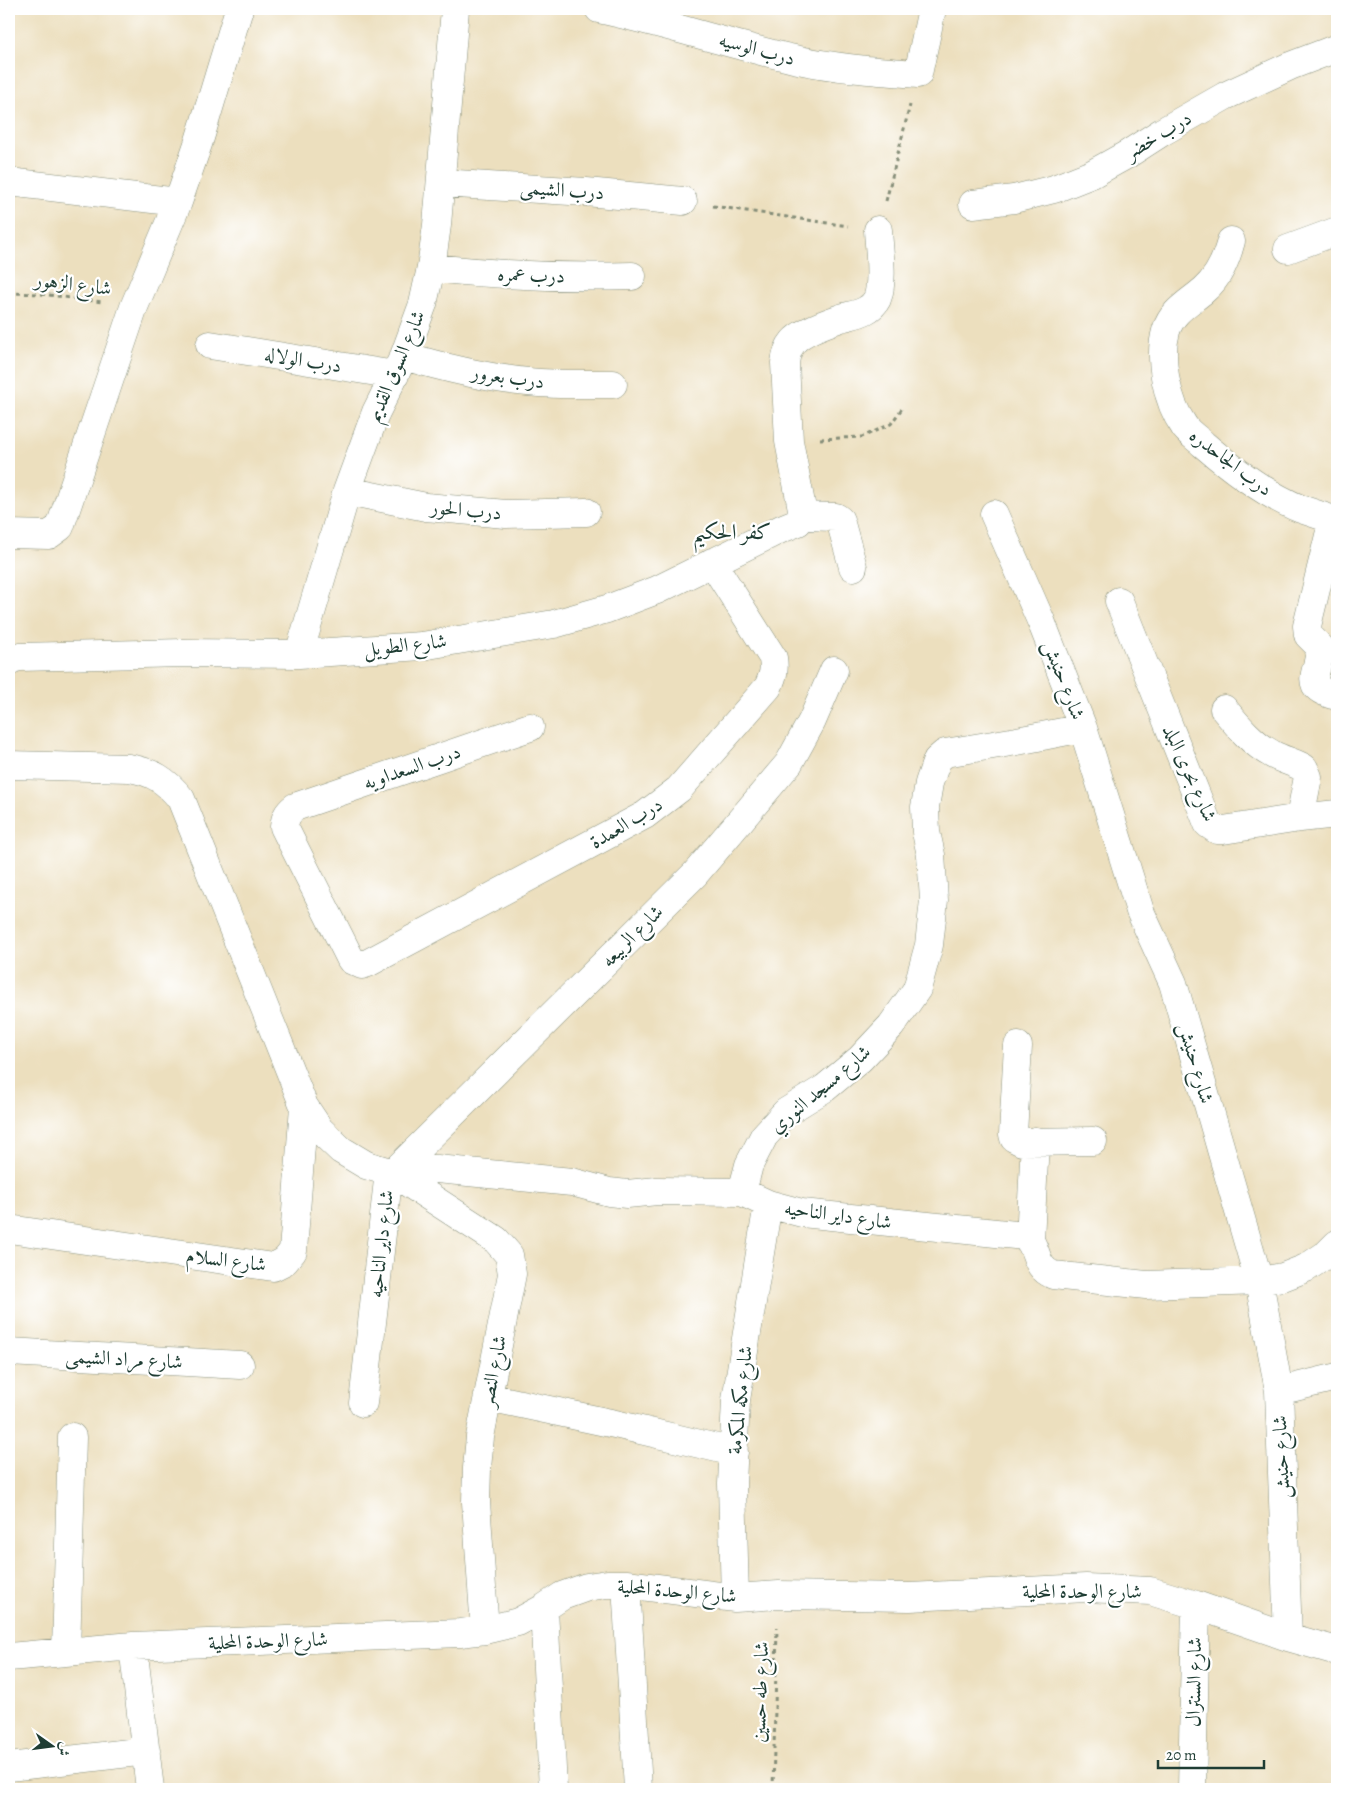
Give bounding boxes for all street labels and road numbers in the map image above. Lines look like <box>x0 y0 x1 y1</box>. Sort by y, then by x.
street label: درب الوسيه <box>716 26 798 72</box>
street label: درب خضر <box>1118 104 1197 167</box>
street label: درب الشيمى <box>519 174 605 206</box>
street label: درب عمره <box>497 260 565 290</box>
street label: شارع الزهور <box>31 266 113 306</box>
street label: شارع السوق القديم <box>360 306 435 428</box>
street label: درب الولاله <box>262 341 344 379</box>
street label: درب بعرور <box>468 358 546 395</box>
street label: درب الجاحدره <box>1184 422 1278 502</box>
street label: درب الحور <box>427 493 503 527</box>
street label: شارع الطويل <box>362 627 448 667</box>
street label: شارع حنيش <box>1033 636 1091 725</box>
street label: شارع بحرى البلد <box>1153 720 1223 828</box>
street label: درب السعداويه <box>360 738 464 796</box>
street label: درب العمدة <box>584 791 668 855</box>
street label: شارع الربيعه <box>595 899 672 976</box>
street label: شارع حنيش <box>1168 1019 1220 1108</box>
street label: شارع مسجد النوري <box>764 1039 879 1143</box>
street label: شارع داير الناحيه <box>362 1189 404 1300</box>
street label: شارع داير الناحيه <box>782 1194 894 1240</box>
street label: شارع السلام <box>184 1242 268 1282</box>
street label: شارع النصر <box>472 1333 517 1412</box>
street label: شارع مراد الشيمى <box>64 1342 183 1380</box>
street label: شارع مكه المكرمة <box>721 1344 763 1456</box>
street label: شارع حنيش <box>1266 1415 1300 1499</box>
street label: شارع الوحدة المحلية <box>616 1572 738 1614</box>
street label: شارع الوحدة المحلية <box>1022 1578 1142 1609</box>
street label: شارع الوحدة المحلية <box>208 1625 328 1661</box>
street label: شارع السنترال <box>1180 1637 1212 1727</box>
street label: شارع طه حسين <box>745 1641 779 1743</box>

